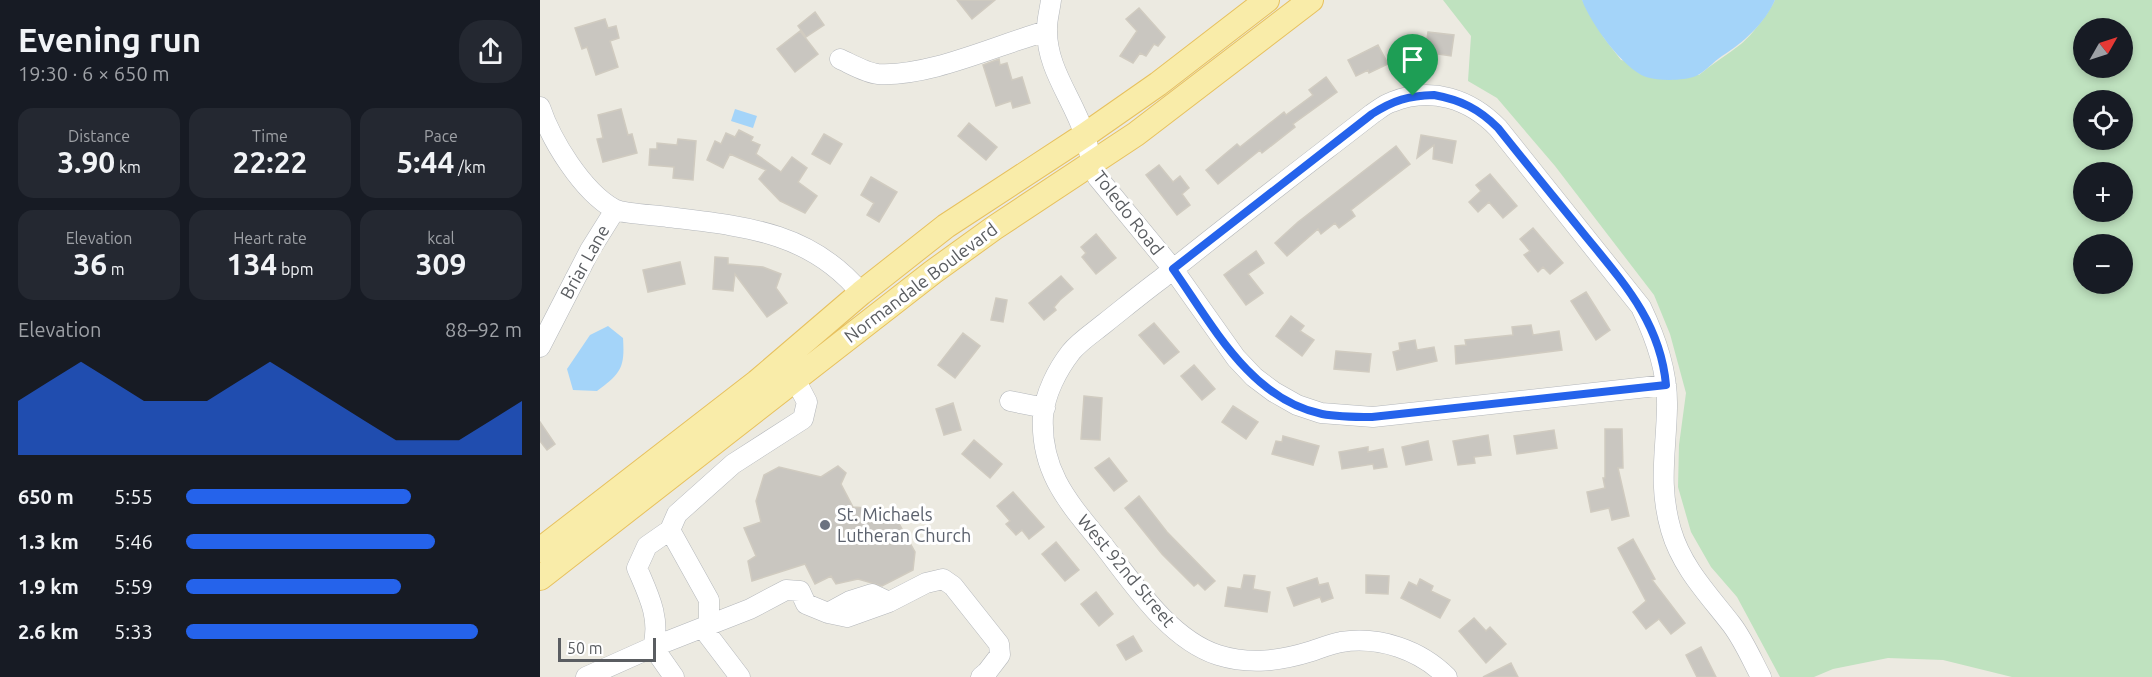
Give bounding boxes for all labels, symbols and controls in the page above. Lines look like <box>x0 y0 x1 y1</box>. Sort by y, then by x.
north arrow <box>2073 18 2133 78</box>
map controls <box>2073 18 2133 294</box>
button: share <box>459 20 522 83</box>
text: Evening run <box>18 21 201 58</box>
pin <box>1387 34 1438 96</box>
icon: arrive <box>1396 43 1429 76</box>
text: 19:30 · 6 × 650 m <box>18 62 170 85</box>
button: locate <box>2073 90 2133 150</box>
text: Distance <box>68 127 130 145</box>
text: Time <box>252 127 288 145</box>
text: Pace <box>424 127 458 145</box>
text: 3.90 <box>57 145 115 179</box>
text: 22:22 <box>232 145 308 179</box>
text: 5:44 <box>396 145 454 179</box>
text: km <box>115 158 141 176</box>
text: /km <box>454 158 486 176</box>
button: + <box>2073 162 2133 222</box>
street label: Toledo Road <box>1090 166 1168 258</box>
street label: Normandale Boulevard <box>840 218 1001 346</box>
street label: Briar Lane <box>556 221 613 302</box>
text: Elevation <box>66 229 132 247</box>
text: Heart rate <box>233 229 307 247</box>
text: kcal <box>427 229 455 247</box>
button: − <box>2073 234 2133 294</box>
text: 36 <box>73 247 107 281</box>
text: 134 <box>227 247 277 281</box>
text: 309 <box>416 247 466 281</box>
text: m <box>107 260 125 278</box>
text: bpm <box>277 260 313 278</box>
text: Elevation <box>18 318 101 341</box>
text: 88–92 m <box>445 318 522 341</box>
text: 650 m <box>18 485 74 508</box>
text: 5:55 <box>114 485 153 508</box>
place label: St. Michaels Lutheran Church <box>837 504 971 545</box>
street label: West 92nd Street <box>1074 510 1180 631</box>
marker: St. Michaels Lutheran Church <box>818 518 832 532</box>
text: 1.3 km <box>18 530 79 553</box>
text: 5:46 <box>114 530 153 553</box>
text: 1.9 km <box>18 575 79 598</box>
text: 5:59 <box>114 575 153 598</box>
text: 2.6 km <box>18 620 79 643</box>
text: 5:33 <box>114 620 153 643</box>
scale bar <box>558 635 656 662</box>
text: 50 m <box>567 639 603 657</box>

